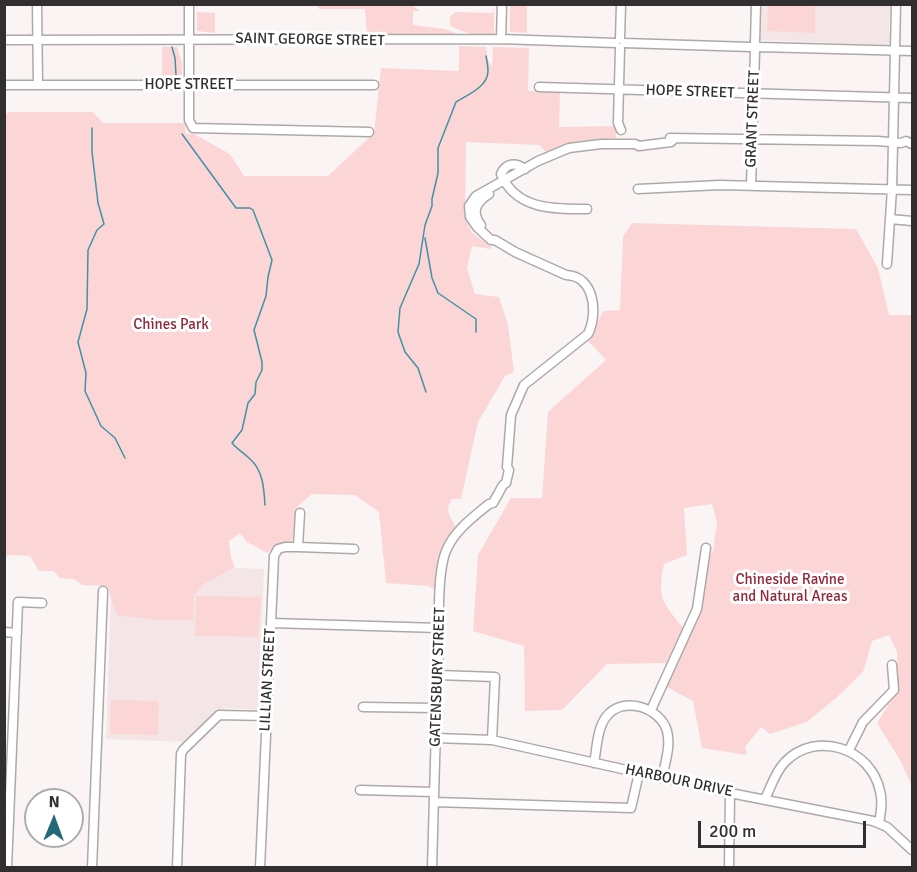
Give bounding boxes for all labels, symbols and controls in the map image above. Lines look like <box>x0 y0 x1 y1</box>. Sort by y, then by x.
street label: SAINT GEORGE STREET <box>235 30 385 50</box>
street label: GRANT STREET <box>742 70 764 168</box>
street label: HOPE STREET <box>145 76 233 94</box>
street label: HOPE STREET <box>645 81 735 103</box>
park label: Chines Park <box>133 316 209 334</box>
park label: Chineside Ravine and Natural Areas <box>733 571 847 606</box>
street label: GATENSBURY STREET <box>427 607 449 747</box>
street label: LILLIAN STREET <box>256 628 280 732</box>
street label: HARBOUR DRIVE <box>623 761 735 801</box>
north arrow <box>24 788 84 848</box>
text: N <box>49 792 60 812</box>
scale bar <box>701 809 869 847</box>
text: 200 m <box>709 820 756 842</box>

